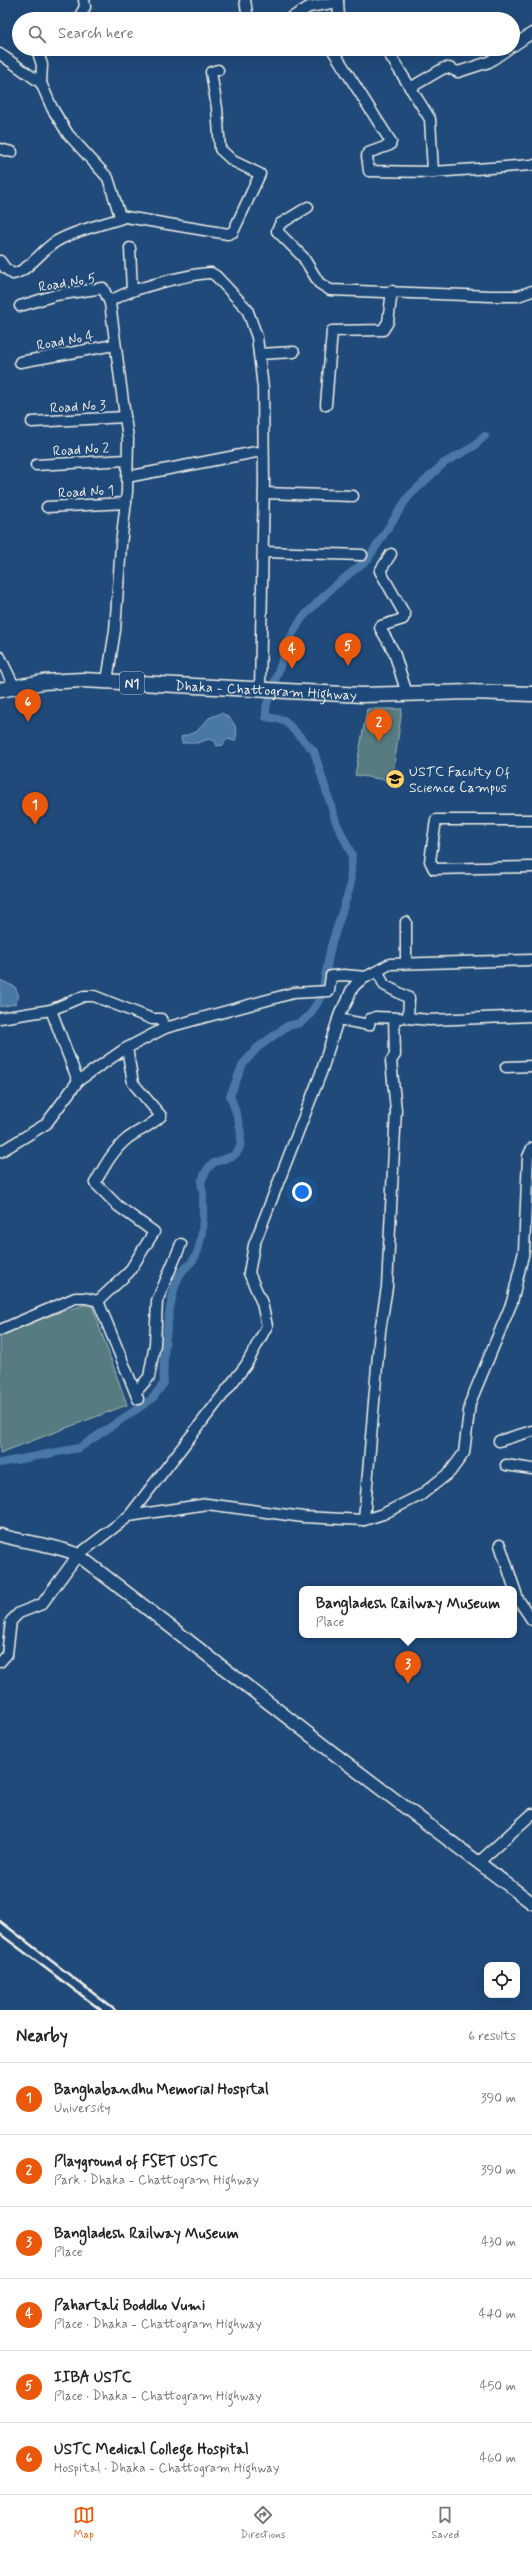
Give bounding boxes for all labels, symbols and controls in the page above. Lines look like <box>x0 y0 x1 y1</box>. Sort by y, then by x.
search box <box>12 12 520 56</box>
icon: search <box>26 23 48 45</box>
text: Search here <box>58 24 134 44</box>
street label: Road No 5 <box>37 270 97 296</box>
street label: Road No 4 <box>35 327 95 355</box>
street label: Road No 3 <box>50 397 106 417</box>
street label: Road No 2 <box>52 440 110 460</box>
street label: Road No 1 <box>58 482 114 502</box>
pin: 5 <box>335 633 361 666</box>
pin: 4 <box>279 636 305 669</box>
road number: N1 <box>120 672 144 694</box>
street label: Dhaka - Chattogram Highway <box>174 677 357 705</box>
pin: 6 <box>15 689 41 722</box>
pin: 2 <box>366 709 392 742</box>
place label: USTC Faculty Of Science Campus <box>409 763 510 797</box>
school or university icon: USTC Faculty Of Science Campus <box>384 768 406 790</box>
pin: 1 <box>22 792 48 825</box>
your location <box>292 1182 312 1202</box>
popup <box>299 1586 517 1638</box>
text: Bangladesh Railway Museum <box>316 1594 500 1614</box>
text: Place <box>316 1614 344 1631</box>
pin: 3 <box>395 1651 421 1684</box>
map controls <box>484 1962 520 1998</box>
button: locate <box>484 1962 520 1998</box>
text: Nearby <box>16 2025 68 2047</box>
text: 6 results <box>468 2028 516 2045</box>
text: Banghabandhu Memorial Hospital <box>54 2080 269 2100</box>
text: 1 <box>26 2090 32 2107</box>
text: 390 m <box>481 2090 516 2107</box>
text: University <box>54 2100 110 2117</box>
text: Playground of FSET USTC <box>54 2152 218 2172</box>
text: 2 <box>26 2162 32 2179</box>
text: 390 m <box>481 2162 516 2179</box>
text: Park · Dhaka - Chattogram Highway <box>54 2172 259 2189</box>
text: Bangladesh Railway Museum <box>54 2224 239 2244</box>
text: 3 <box>26 2234 32 2251</box>
text: 430 m <box>481 2234 516 2251</box>
text: Place <box>54 2244 83 2261</box>
text: Pahartali Boddho Vumi <box>54 2296 205 2316</box>
text: 4 <box>25 2306 33 2323</box>
text: 440 m <box>479 2306 516 2323</box>
text: Place · Dhaka - Chattogram Highway <box>54 2316 262 2333</box>
text: IIBA USTC <box>54 2368 131 2388</box>
text: 5 <box>25 2378 33 2395</box>
text: 450 m <box>480 2378 516 2395</box>
text: Place · Dhaka - Chattogram Highway <box>54 2388 262 2405</box>
text: USTC Medical College Hospital <box>54 2440 249 2460</box>
text: 6 <box>26 2450 32 2467</box>
text: 460 m <box>480 2450 516 2467</box>
text: Hospital · Dhaka - Chattogram Highway <box>54 2460 280 2477</box>
tab: Map <box>73 2504 95 2542</box>
tab: Directions <box>240 2504 286 2542</box>
tab: Saved <box>431 2504 459 2542</box>

